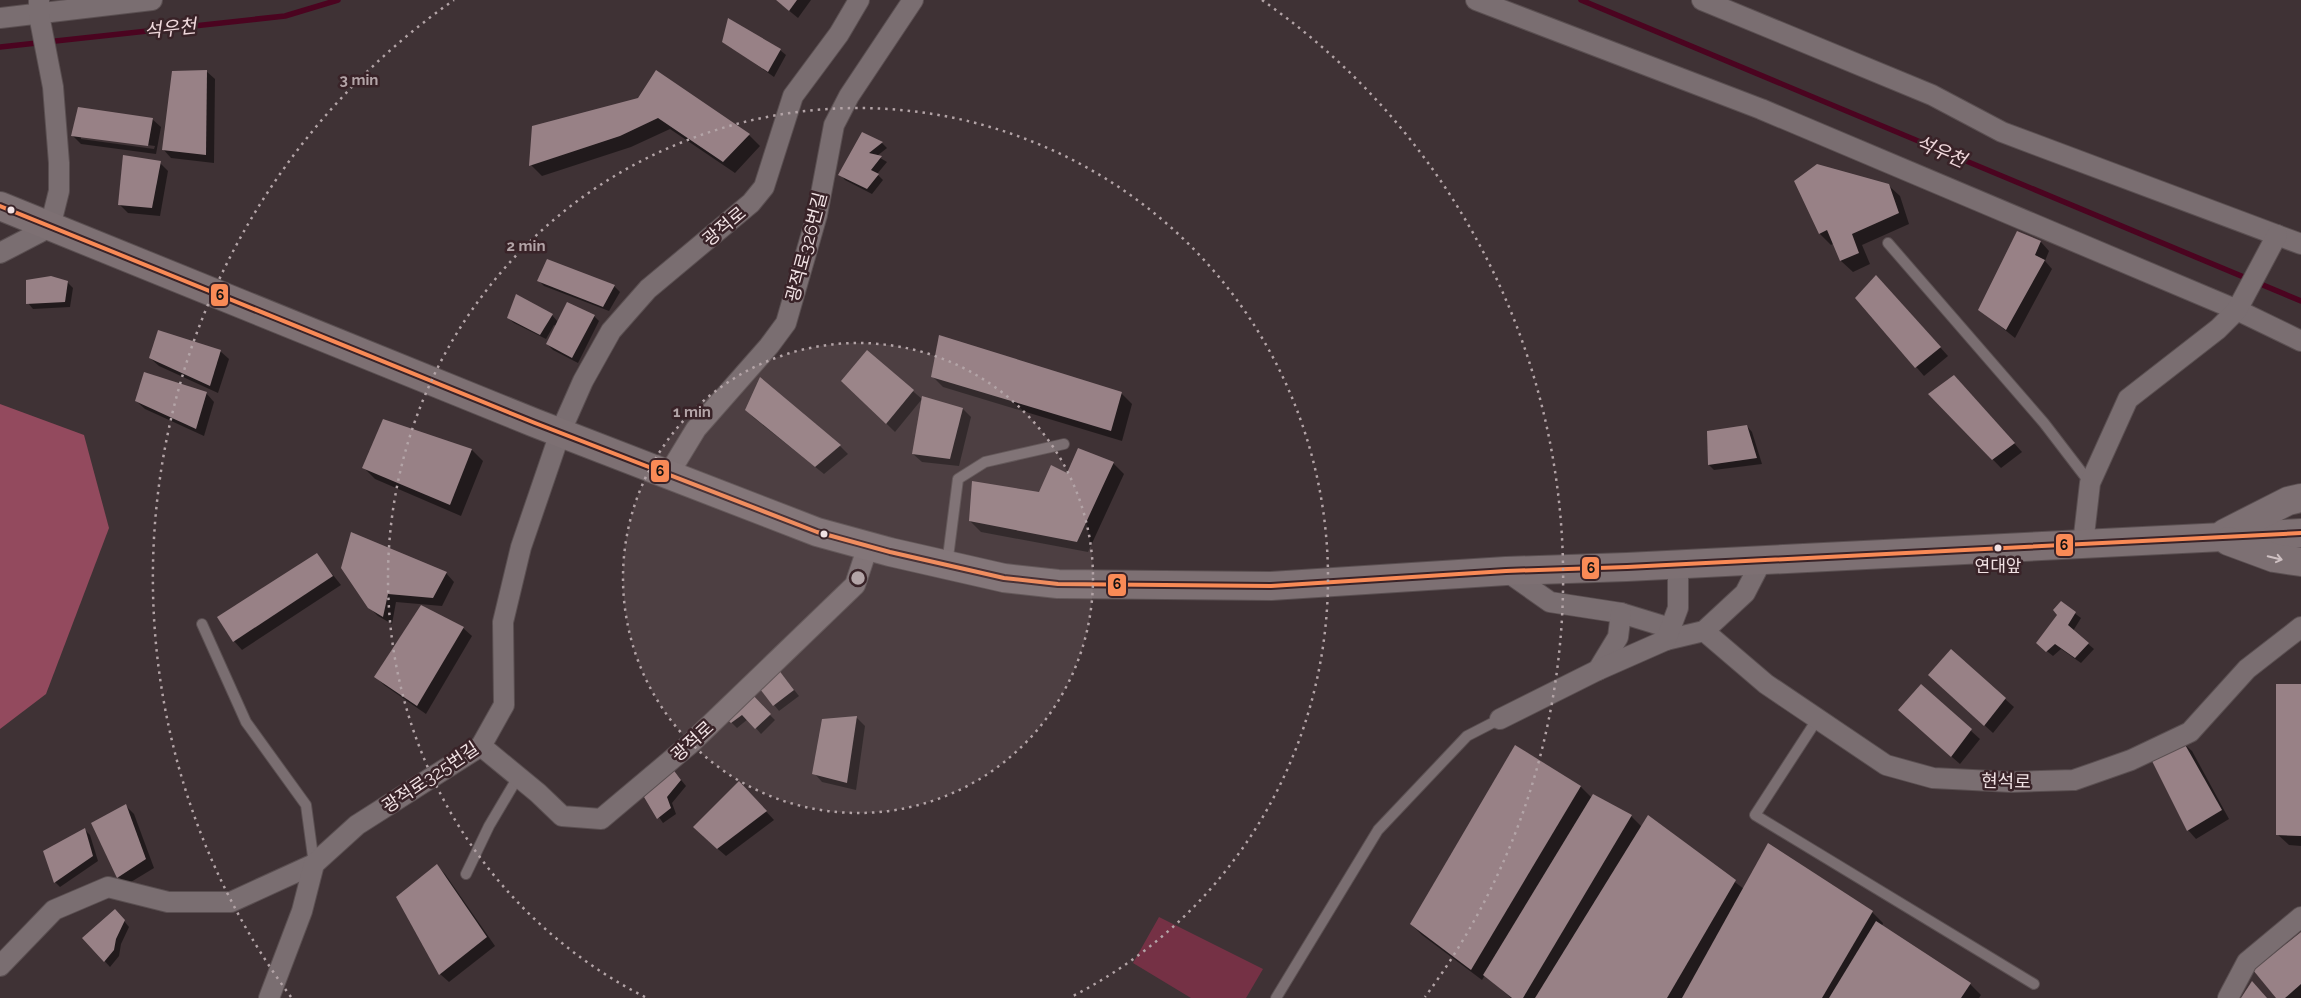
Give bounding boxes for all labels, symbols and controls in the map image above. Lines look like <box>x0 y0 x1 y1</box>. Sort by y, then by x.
water label: 석우천 <box>143 14 199 42</box>
text: 3 min <box>340 71 378 89</box>
water label: 석우천 <box>1913 131 1971 172</box>
street label: 광적로326번길 <box>781 190 831 304</box>
street label: 광적로 <box>698 202 750 250</box>
unlabelled marker <box>6 205 16 215</box>
text: 2 min <box>507 237 545 255</box>
line badge: 6 <box>210 283 229 307</box>
text: 6 <box>216 287 224 303</box>
text: 1 min <box>673 403 711 421</box>
line badge: 6 <box>650 459 670 483</box>
text: 6 <box>656 463 664 479</box>
unlabelled marker <box>819 529 829 539</box>
line badge: 6 <box>2055 533 2074 557</box>
text: 6 <box>2060 537 2068 553</box>
marker: 연대앞 <box>1993 543 2003 553</box>
one-way arrow <box>2267 554 2283 563</box>
line badge: 6 <box>1581 556 1600 580</box>
place label: 연대앞 <box>1975 556 2022 576</box>
text: 6 <box>1587 560 1595 576</box>
centre of rings <box>849 569 867 587</box>
line badge: 6 <box>1107 573 1127 597</box>
text: 6 <box>1113 576 1121 592</box>
street label: 광적로 <box>667 717 717 765</box>
street label: 광적로325번길 <box>378 737 482 817</box>
street label: 현석로 <box>1981 770 2031 792</box>

